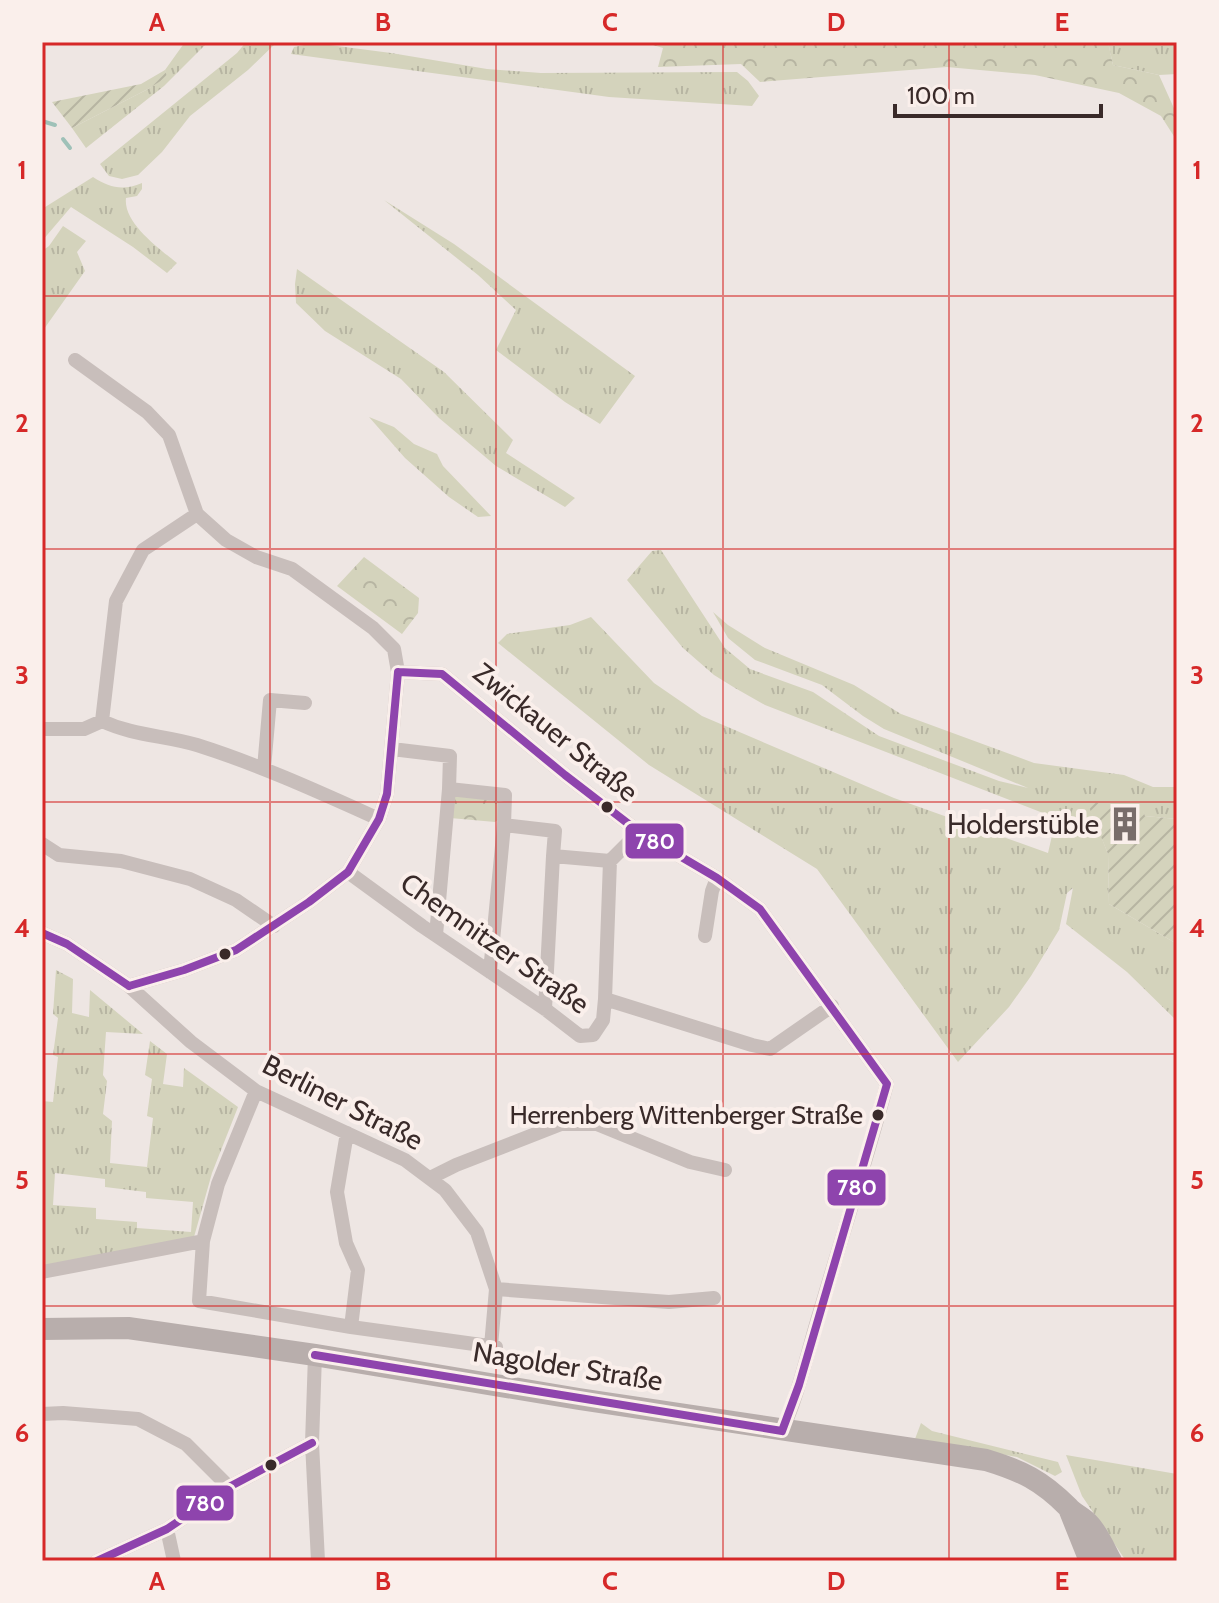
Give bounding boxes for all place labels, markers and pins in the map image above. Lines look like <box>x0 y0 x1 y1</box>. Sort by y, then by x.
unlabelled marker <box>599 799 615 815</box>
building icon: Holderstüble <box>1106 805 1144 843</box>
place label: Holderstüble <box>947 807 1099 841</box>
unlabelled marker <box>217 946 233 962</box>
place label: Herrenberg Wittenberger Straße <box>510 1099 863 1131</box>
marker: Herrenberg Wittenberger Straße <box>870 1107 886 1123</box>
unlabelled marker <box>263 1457 279 1473</box>

